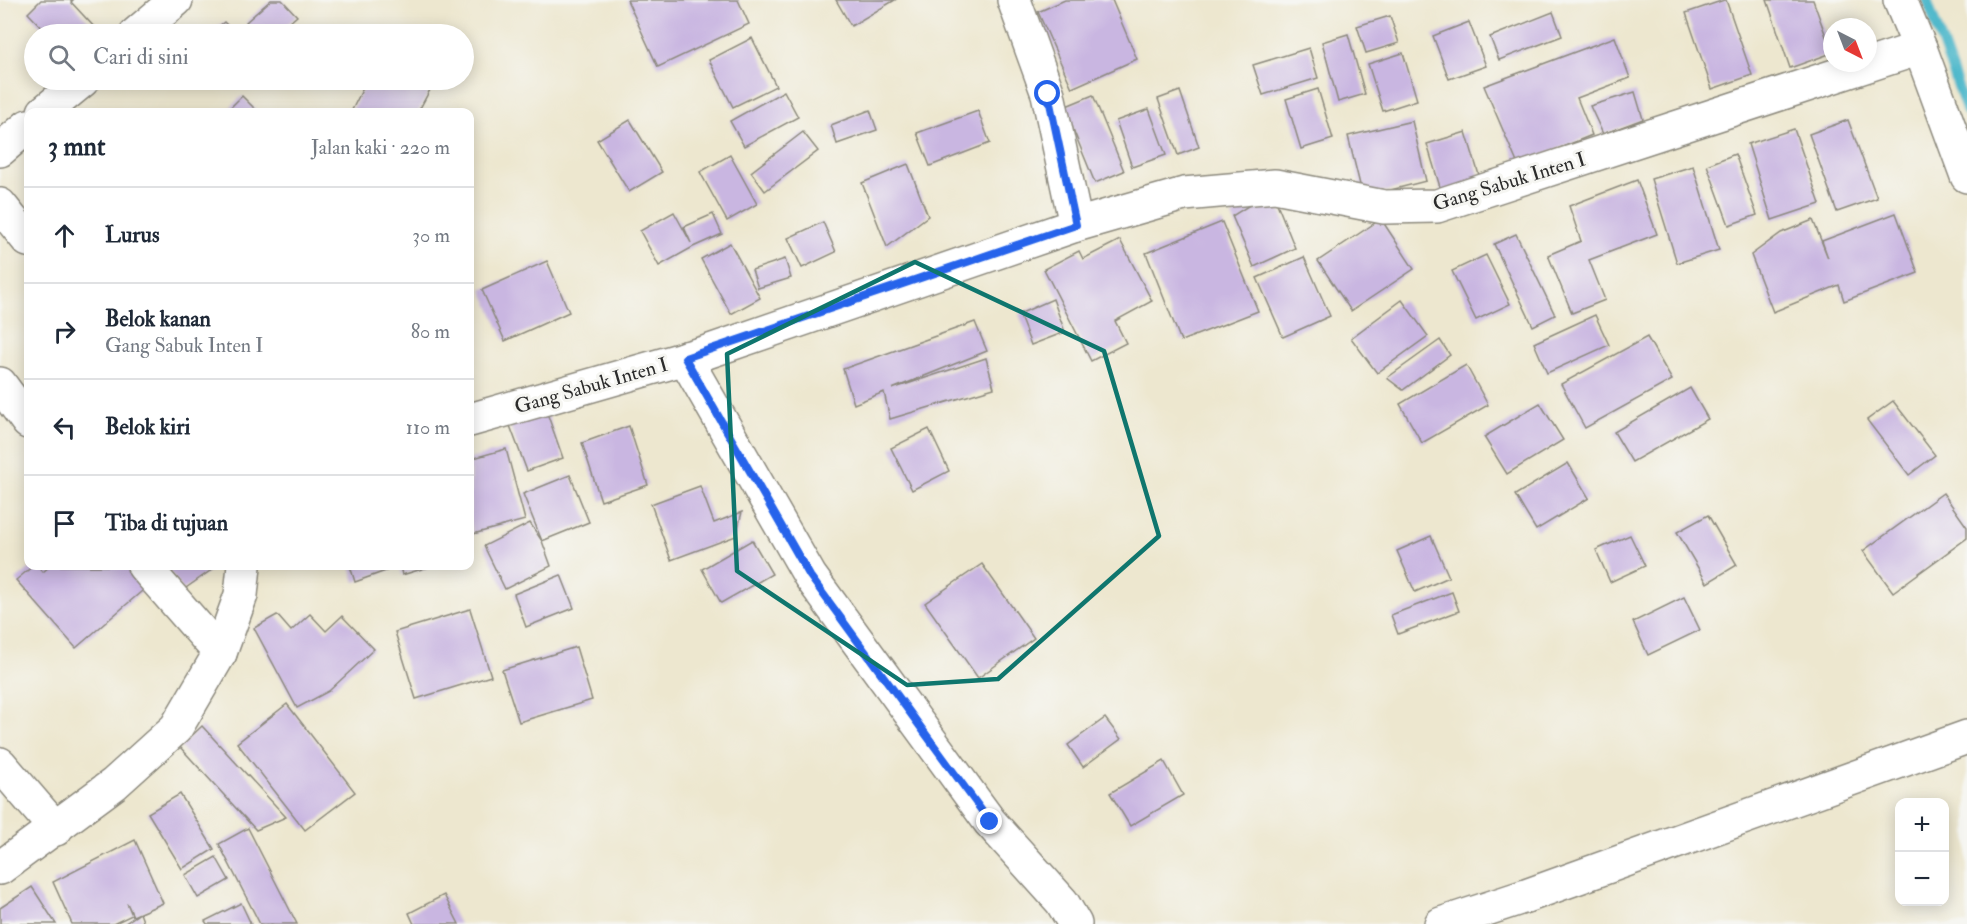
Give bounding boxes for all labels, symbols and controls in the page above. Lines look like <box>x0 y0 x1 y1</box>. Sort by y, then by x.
north arrow <box>1823 18 1877 72</box>
search box <box>24 24 474 90</box>
icon: search <box>45 41 78 74</box>
text: Cari di sini <box>93 43 189 71</box>
route start <box>1034 80 1060 106</box>
text: 3 mnt <box>48 131 105 163</box>
text: Jalan kaki · 220 m <box>311 135 450 160</box>
street label: Gang Sabuk Inten I <box>1430 146 1589 217</box>
icon: ahead <box>48 219 81 252</box>
text: Lurus <box>105 221 159 249</box>
text: 30 m <box>412 223 450 248</box>
text: Belok kanan <box>105 305 211 333</box>
icon: right <box>48 315 81 348</box>
text: 80 m <box>411 319 450 344</box>
text: Gang Sabuk Inten I <box>105 333 263 358</box>
street label: Gang Sabuk Inten I <box>512 352 671 419</box>
icon: left <box>48 411 81 444</box>
text: Belok kiri <box>105 413 190 441</box>
text: 110 m <box>406 415 450 440</box>
icon: arrive <box>48 507 81 540</box>
text: Tiba di tujuan <box>105 509 228 537</box>
map controls <box>1895 798 1949 906</box>
button: + <box>1895 798 1949 852</box>
route end <box>976 808 1002 834</box>
button: − <box>1895 852 1949 906</box>

